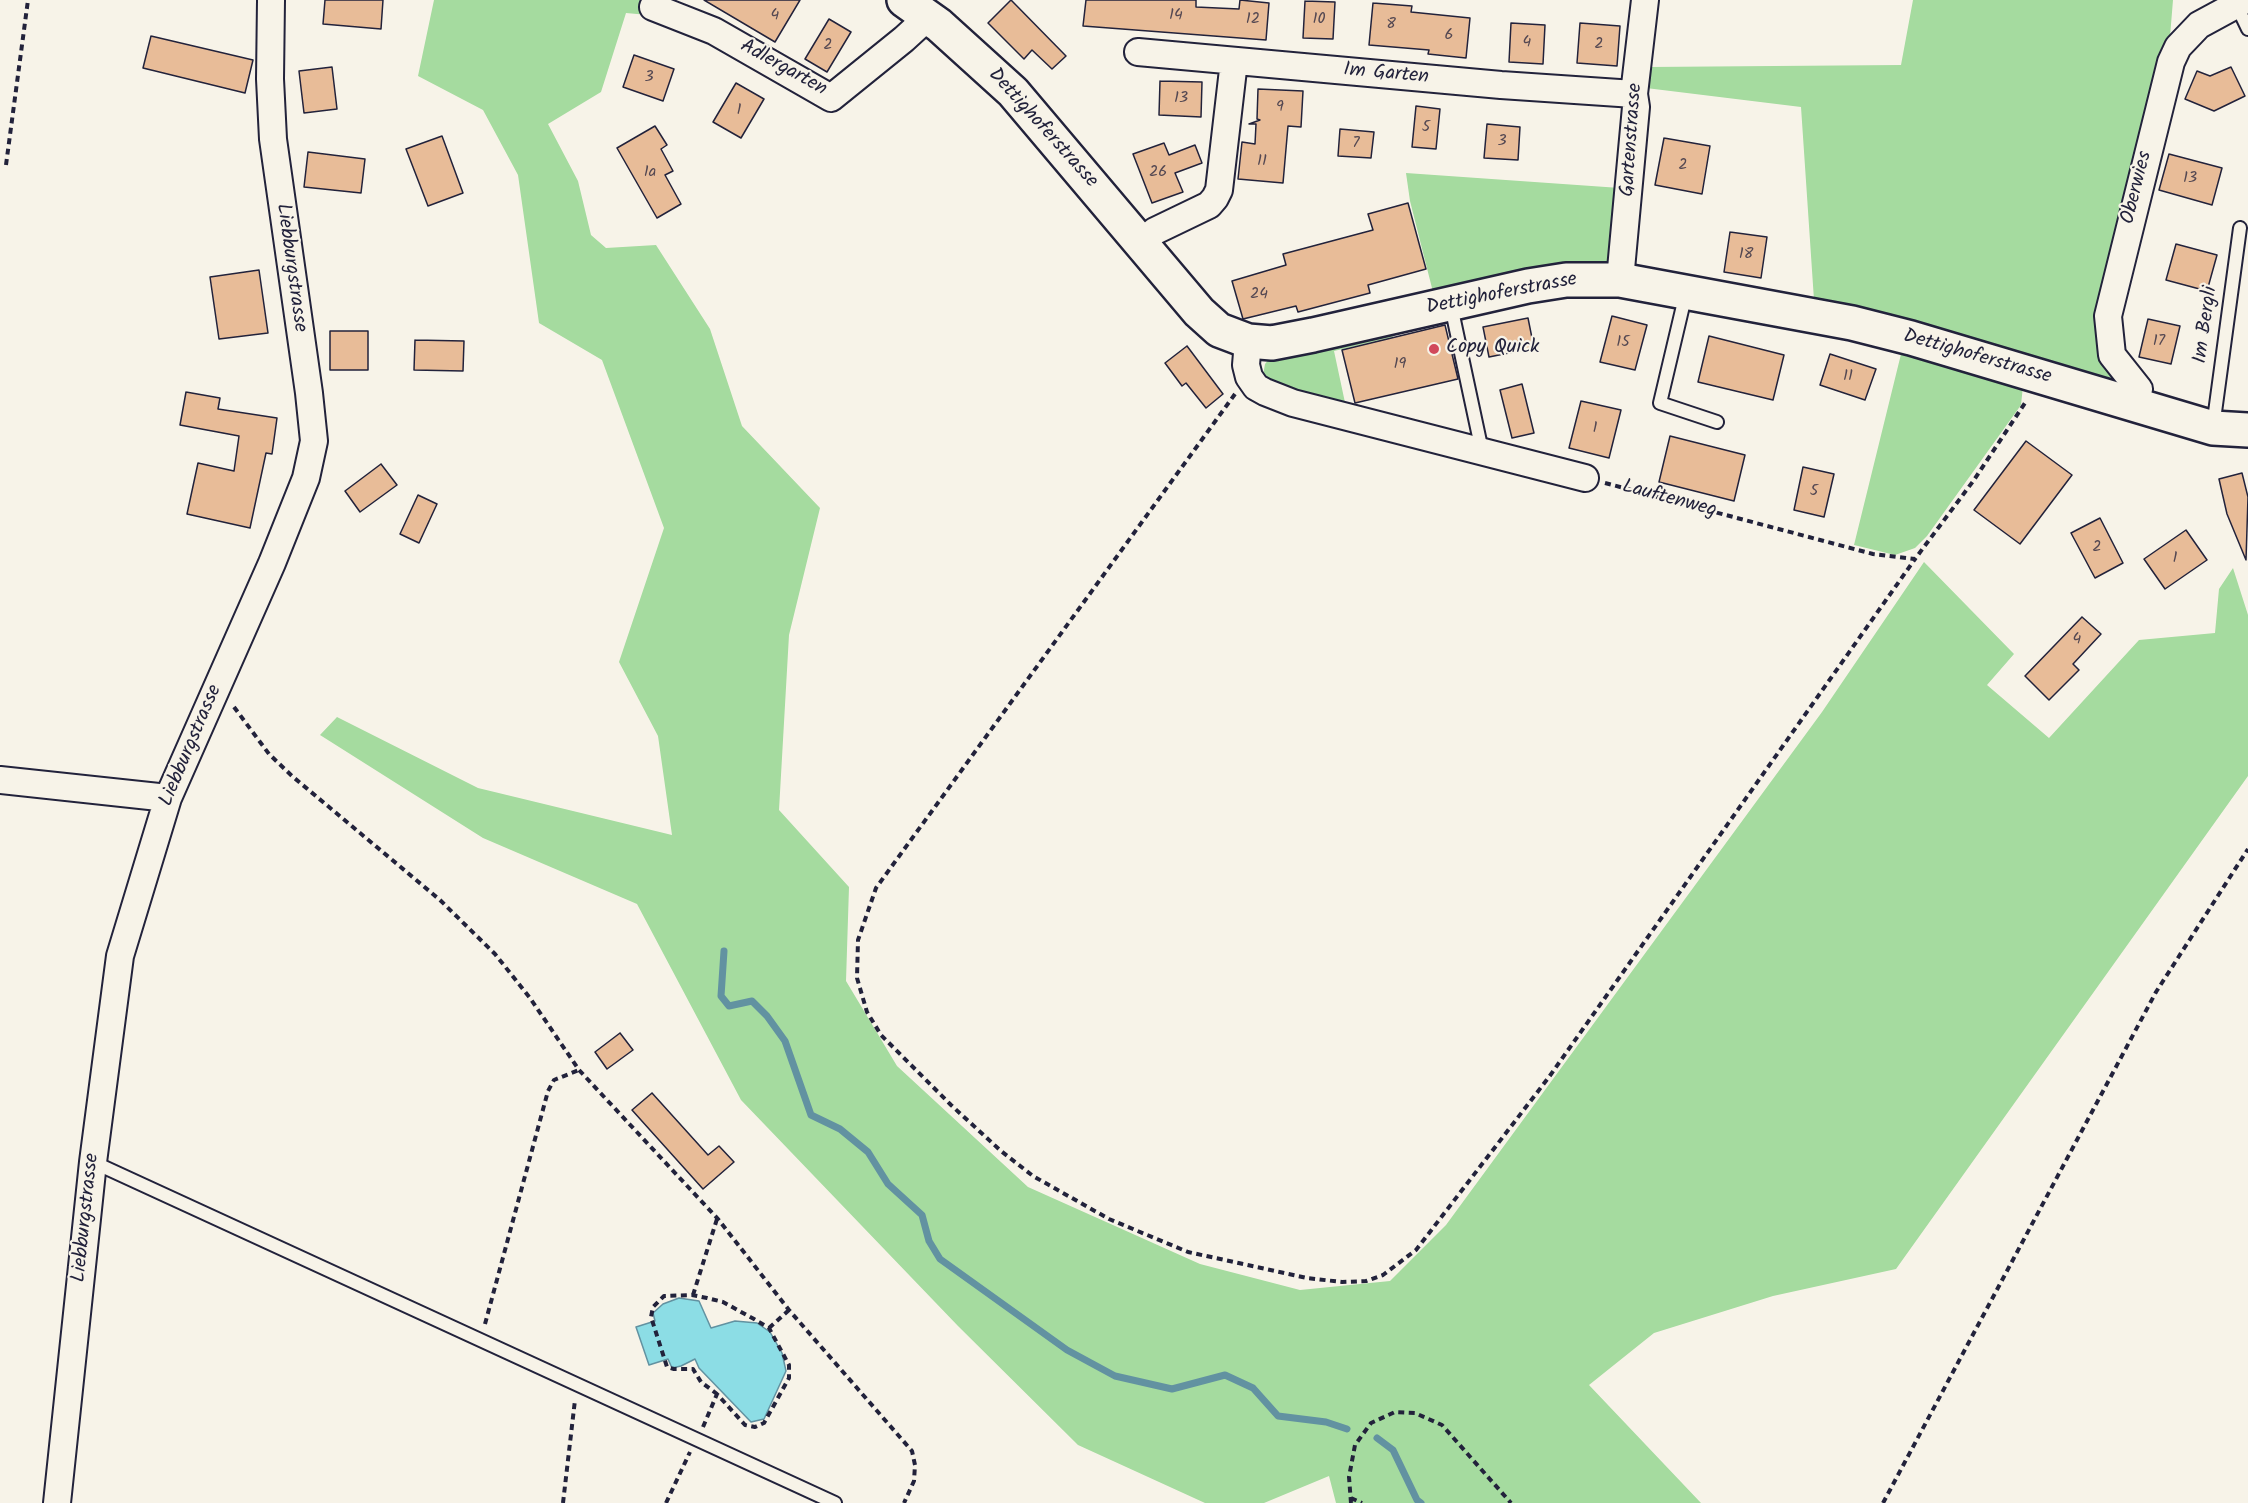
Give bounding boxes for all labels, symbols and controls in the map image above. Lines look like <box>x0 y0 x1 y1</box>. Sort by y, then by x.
house number: 4 <box>771 6 779 26</box>
house number: 14 <box>1169 6 1183 26</box>
house number: 12 <box>1246 10 1260 30</box>
house number: 10 <box>1312 10 1326 30</box>
house number: 8 <box>1386 15 1396 35</box>
house number: 6 <box>1445 26 1453 46</box>
house number: 4 <box>1523 33 1531 53</box>
street label: Adlergarten <box>735 35 831 103</box>
house number: 2 <box>1594 35 1604 55</box>
house number: 2 <box>823 36 833 56</box>
street label: Im Garten <box>1342 59 1430 91</box>
street label: Dettighoferstrasse <box>982 64 1102 194</box>
house number: 3 <box>644 68 654 88</box>
street label: Gartenstrasse <box>1617 82 1649 198</box>
house number: 13 <box>1174 89 1188 109</box>
house number: 9 <box>1276 98 1284 118</box>
house number: 1 <box>736 101 742 121</box>
house number: 5 <box>1422 118 1430 138</box>
house number: 3 <box>1497 132 1507 152</box>
house number: 7 <box>1352 134 1360 154</box>
street label: Oberwies <box>2117 149 2159 227</box>
house number: 11 <box>1257 152 1267 172</box>
house number: 2 <box>1678 156 1688 176</box>
house number: 1a <box>644 163 656 183</box>
house number: 26 <box>1149 163 1167 183</box>
house number: 13 <box>2183 169 2197 189</box>
street label: Liebburgstrasse <box>269 202 311 334</box>
house number: 18 <box>1739 245 1753 265</box>
street label: Dettighoferstrasse <box>1425 269 1579 321</box>
house number: 24 <box>1250 285 1268 305</box>
street label: Im Bergli <box>2190 285 2224 365</box>
street label: Dettighoferstrasse <box>1900 325 2054 391</box>
house number: 17 <box>2153 332 2165 352</box>
house number: 15 <box>1616 333 1630 353</box>
place label: Copy Quick <box>1446 337 1539 361</box>
marker: Copy Quick <box>1427 342 1441 356</box>
house number: 19 <box>1394 355 1406 375</box>
house number: 11 <box>1843 367 1853 387</box>
house number: 1 <box>1592 419 1598 439</box>
street label: Lauftenweg <box>1619 476 1719 524</box>
house number: 5 <box>1810 482 1818 502</box>
house number: 2 <box>2092 538 2102 558</box>
house number: 1 <box>2172 549 2178 569</box>
house number: 4 <box>2073 630 2081 650</box>
street label: Liebburgstrasse <box>156 682 228 810</box>
street label: Liebburgstrasse <box>68 1152 106 1284</box>

